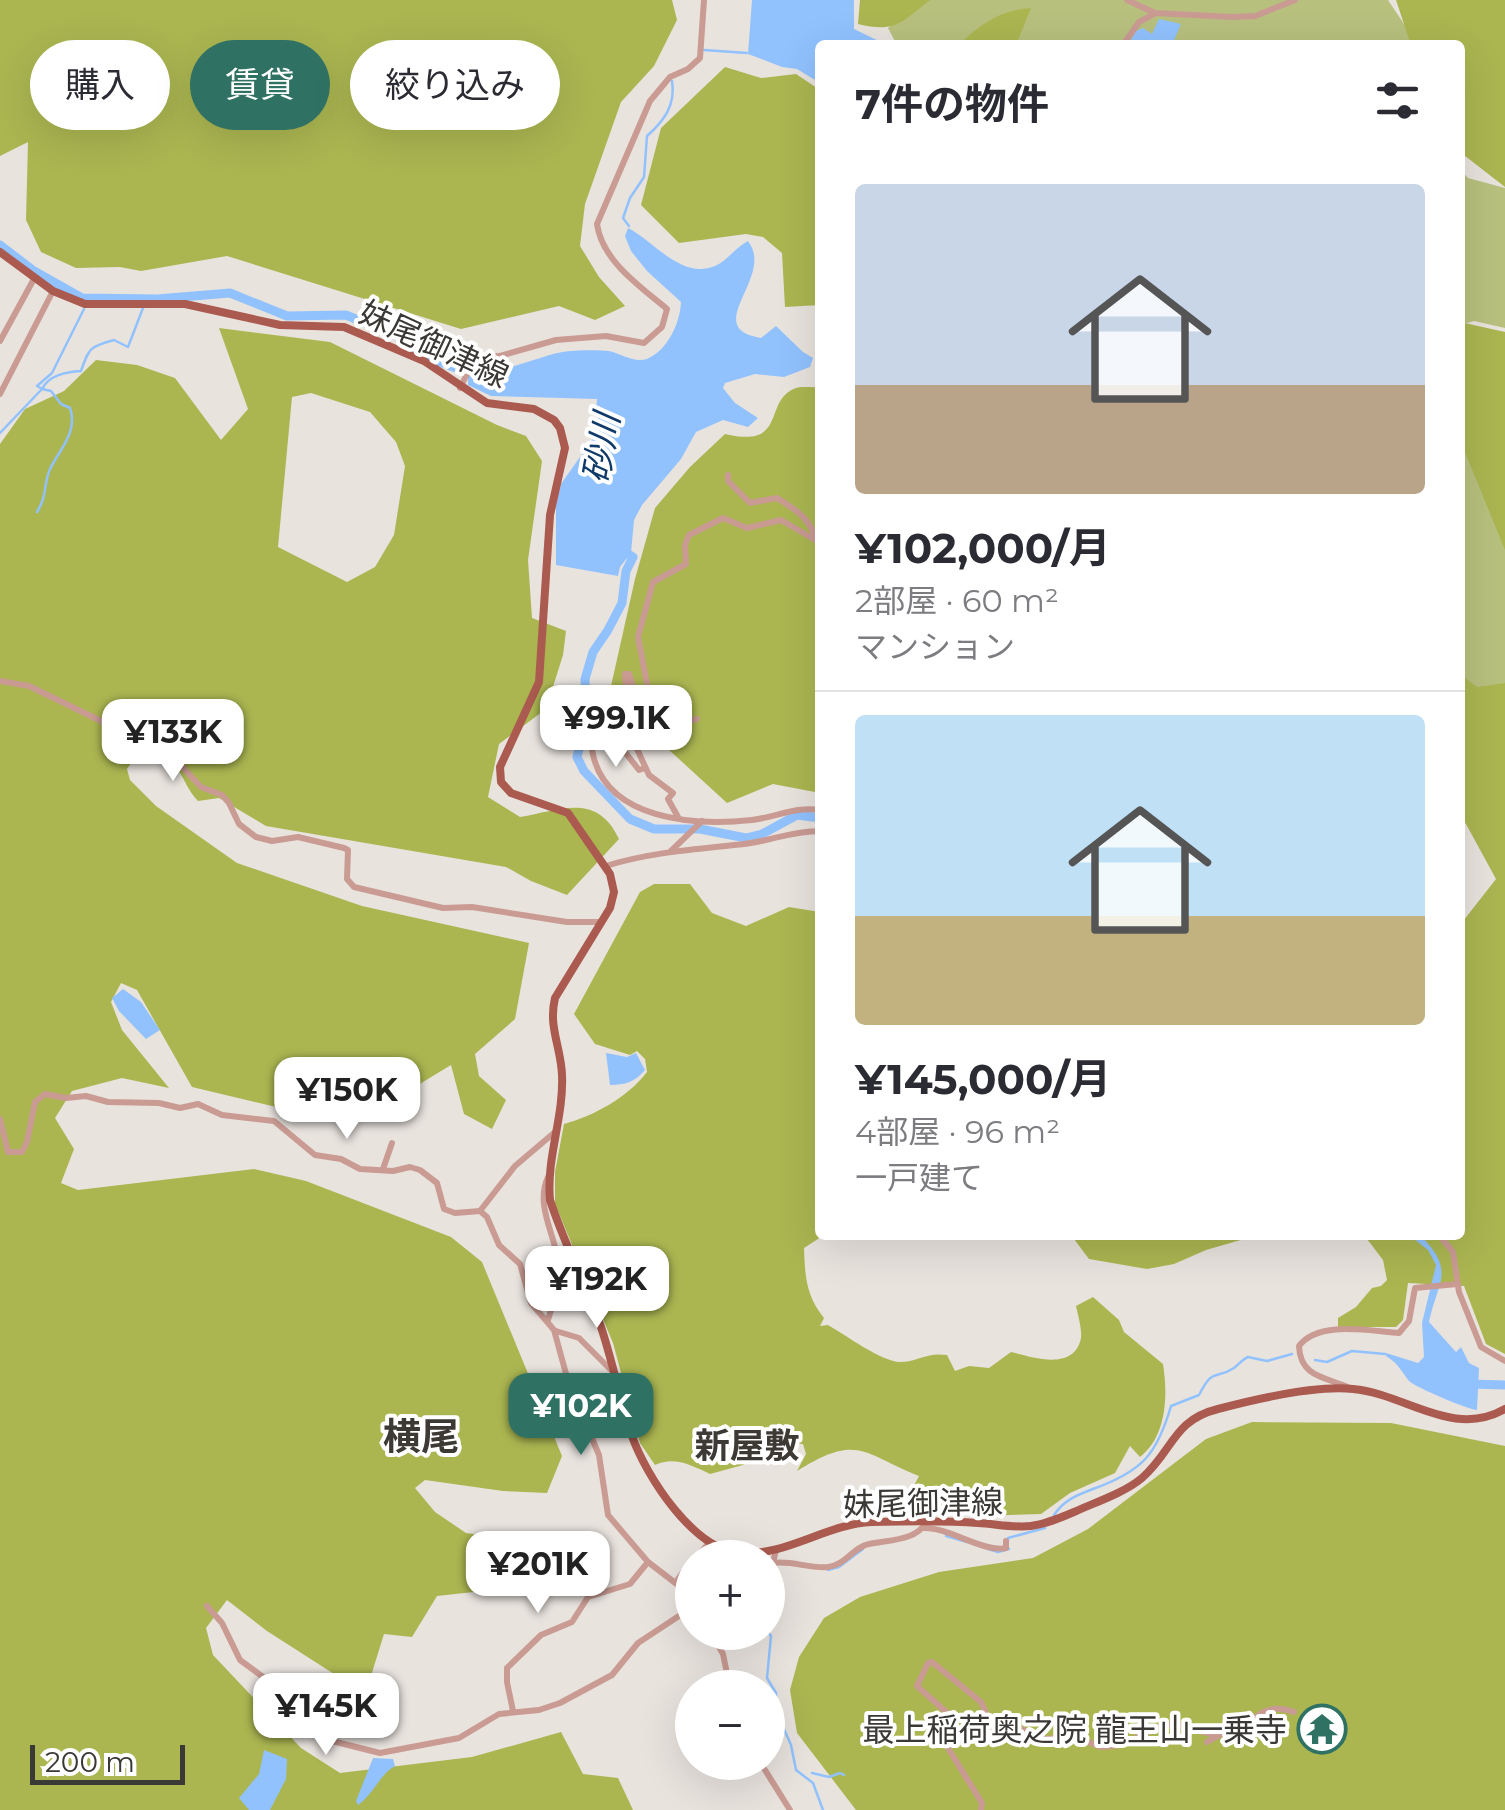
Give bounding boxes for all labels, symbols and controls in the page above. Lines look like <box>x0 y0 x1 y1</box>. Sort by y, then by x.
chip: 購入 <box>30 40 170 130</box>
chip: 賃貸 <box>190 40 330 130</box>
chip: 絞り込み <box>350 40 560 130</box>
icon: filters <box>1370 73 1425 128</box>
text: 7件の物件 <box>855 78 1049 130</box>
icon: home <box>1050 249 1230 429</box>
street label: 妹尾御津線 <box>353 293 515 395</box>
water label: 砂川 <box>574 406 629 486</box>
text: ¥102,000/月 <box>855 522 1111 574</box>
text: 2部屋 · 60 m² <box>855 581 1059 620</box>
text: マンション <box>855 627 1015 666</box>
pin: ¥99.1K <box>535 685 697 770</box>
text: ¥99.1K <box>562 698 670 737</box>
pin: ¥133K <box>103 699 243 784</box>
text: ¥133K <box>124 712 222 751</box>
icon: home <box>1050 780 1230 960</box>
text: ¥145,000/月 <box>855 1053 1111 1105</box>
pin: ¥150K <box>277 1057 417 1142</box>
text: ¥150K <box>296 1070 398 1109</box>
text: 4部屋 · 96 m² <box>855 1112 1060 1151</box>
text: 一戸建て <box>855 1158 983 1197</box>
pin: ¥192K <box>527 1246 667 1331</box>
text: ¥192K <box>547 1259 647 1298</box>
pin: ¥102K <box>511 1373 651 1458</box>
text: ¥102K <box>530 1386 632 1425</box>
district label: 横尾 <box>383 1413 459 1460</box>
district label: 新屋敷 <box>694 1424 800 1467</box>
street label: 妹尾御津線 <box>843 1482 1003 1524</box>
pin: ¥201K <box>468 1531 608 1616</box>
map controls <box>675 1540 785 1780</box>
button: + <box>675 1540 785 1650</box>
text: ¥201K <box>488 1544 588 1583</box>
button: − <box>675 1670 785 1780</box>
pin: ¥145K <box>256 1673 396 1758</box>
text: ¥145K <box>275 1686 377 1725</box>
temple icon: 最上稲荷奥之院 龍王山一乗寺 <box>1296 1703 1348 1755</box>
place label: 最上稲荷奥之院 龍王山一乗寺 <box>863 1710 1287 1749</box>
scale bar <box>30 1740 185 1784</box>
text: 200 m <box>45 1745 135 1779</box>

